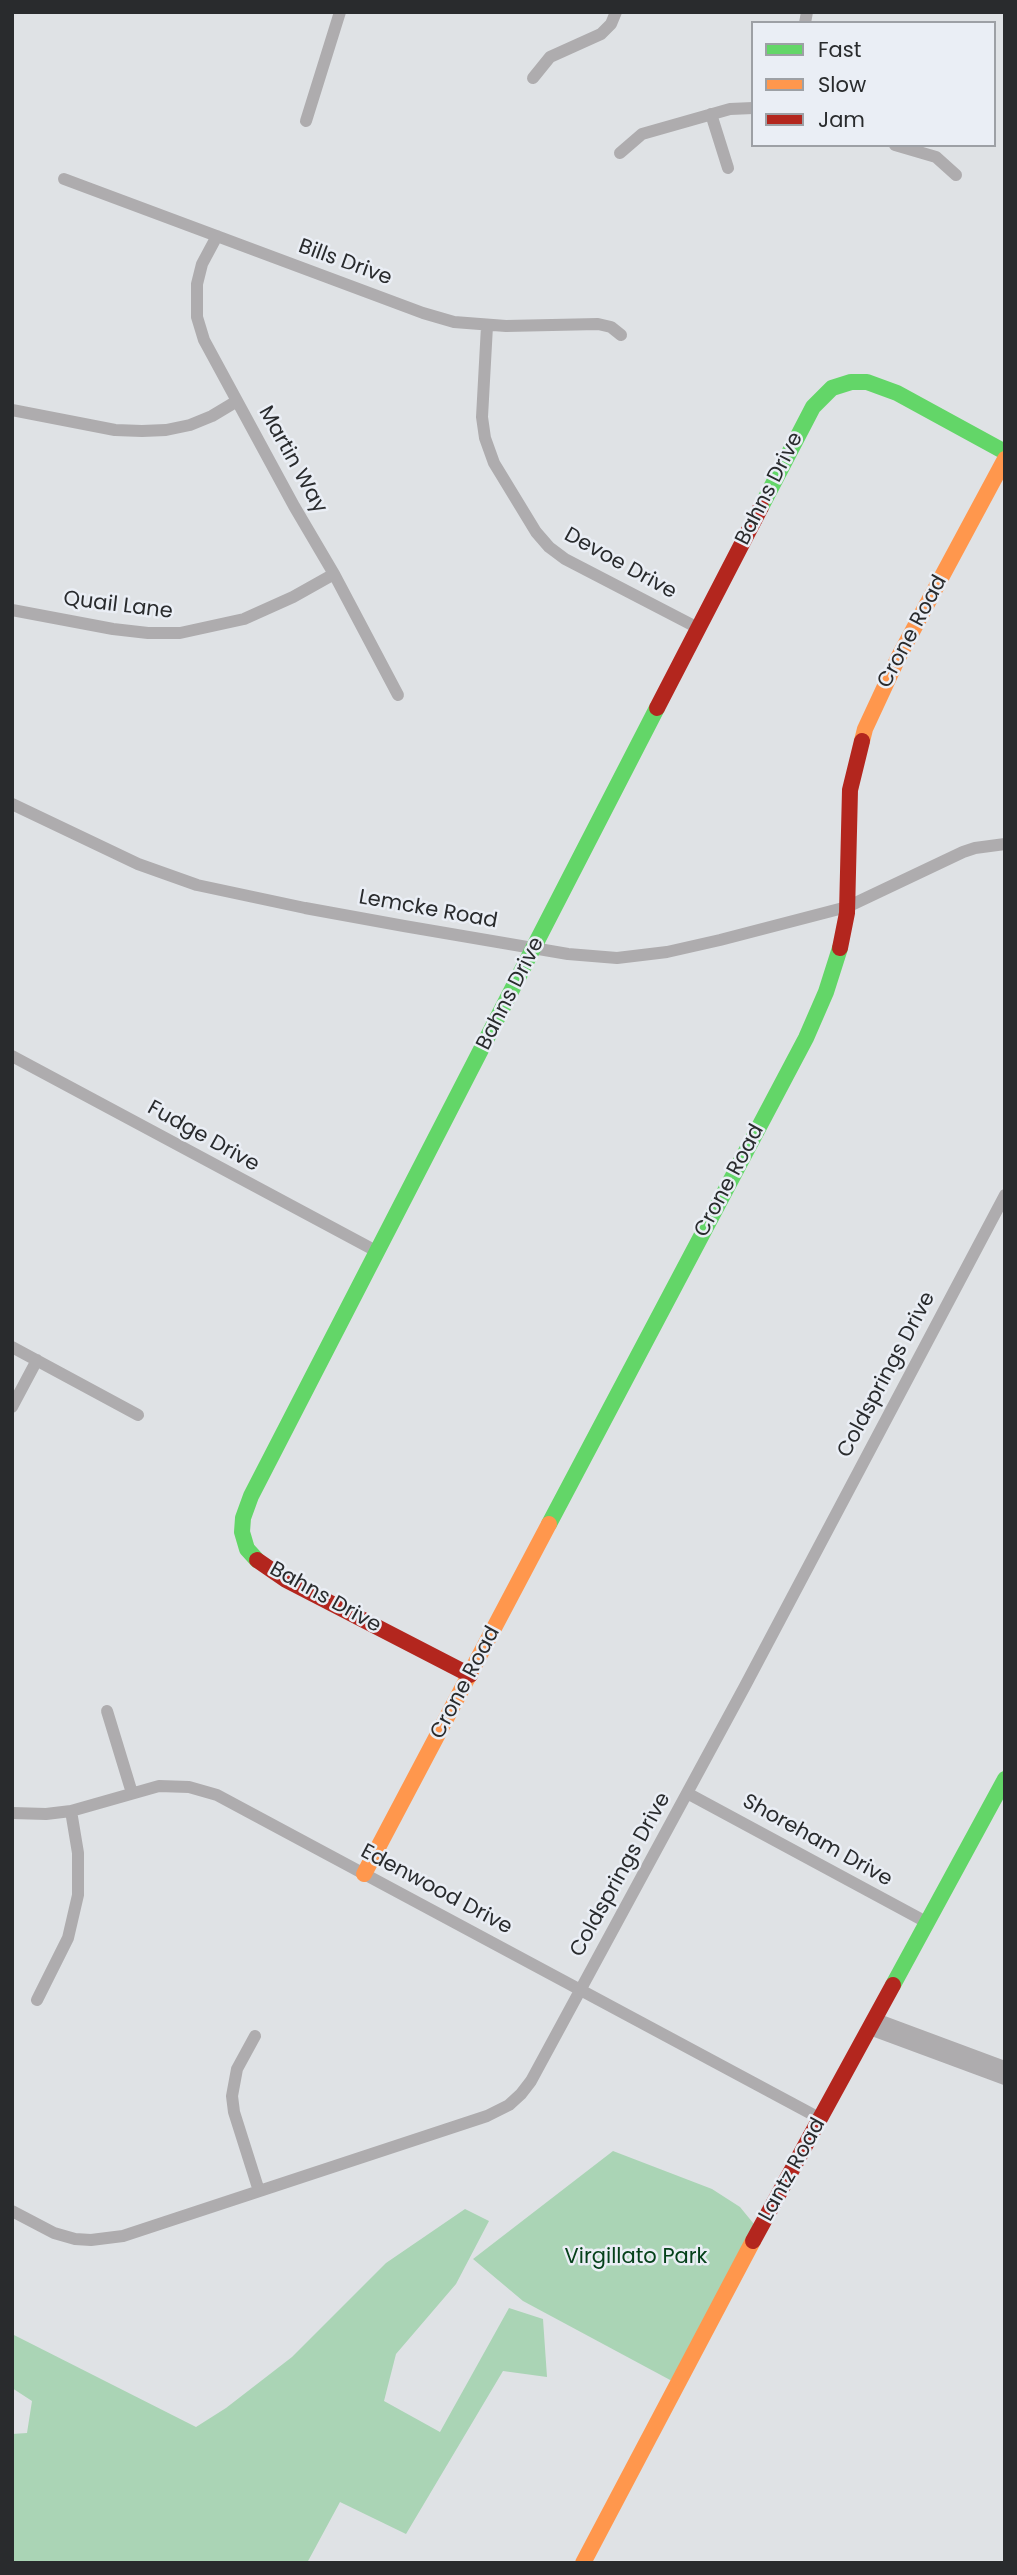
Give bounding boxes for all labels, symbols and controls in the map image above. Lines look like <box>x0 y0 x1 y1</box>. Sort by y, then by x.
legend <box>751 21 996 147</box>
text: Fast <box>818 35 861 64</box>
text: Slow <box>818 70 866 99</box>
text: Jam <box>818 105 865 134</box>
street label: Bills Drive <box>295 234 395 292</box>
street label: Martin Way <box>252 402 332 518</box>
street label: Bahns Drive <box>731 428 809 550</box>
street label: Devoe Drive <box>560 523 680 605</box>
street label: Crone Road <box>873 571 953 693</box>
street label: Quail Lane <box>62 587 174 625</box>
street label: Lemcke Road <box>357 885 499 935</box>
street label: Bahns Drive <box>472 933 550 1055</box>
street label: Fudge Drive <box>143 1096 263 1178</box>
street label: Crone Road <box>690 1120 770 1242</box>
street label: Coldsprings Drive <box>833 1288 941 1462</box>
street label: Bahns Drive <box>265 1557 385 1639</box>
street label: Crone Road <box>426 1622 506 1744</box>
street label: Coldsprings Drive <box>565 1788 677 1962</box>
street label: Shoreham Drive <box>738 1789 896 1893</box>
street label: Edenwood Drive <box>356 1839 516 1941</box>
street label: Lantz Road <box>754 2114 832 2226</box>
park label: Virgillato Park <box>565 2245 707 2271</box>

